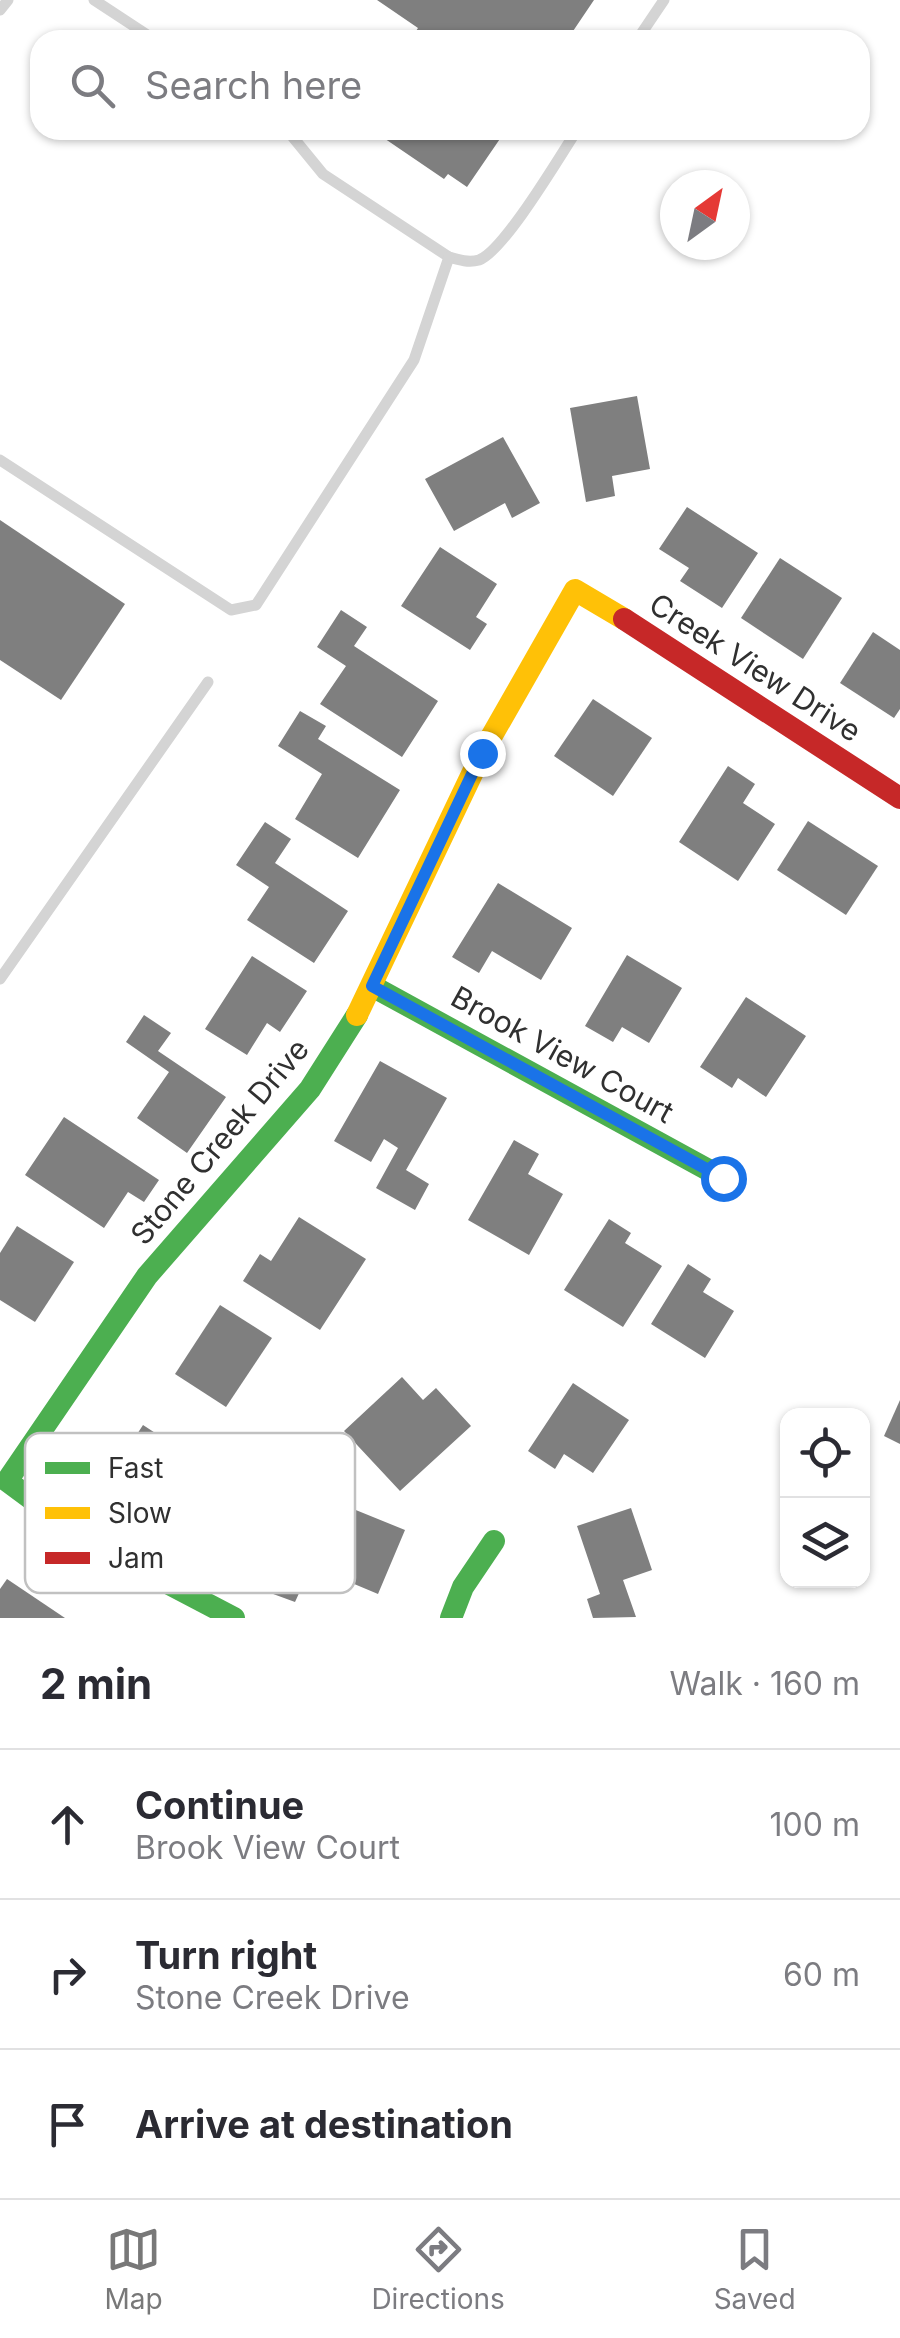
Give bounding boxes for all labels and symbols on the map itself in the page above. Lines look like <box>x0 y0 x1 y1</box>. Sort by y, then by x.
north arrow <box>660 170 750 260</box>
street label: Creek View Drive <box>643 585 868 749</box>
route end <box>460 731 506 777</box>
street label: Brook View Court <box>445 978 680 1130</box>
street label: Stone Creek Drive <box>123 1031 316 1252</box>
route start <box>701 1156 747 1202</box>
legend <box>25 1433 355 1593</box>
text: Fast <box>108 1451 164 1485</box>
text: Slow <box>108 1496 172 1530</box>
text: Jam <box>108 1541 164 1575</box>

